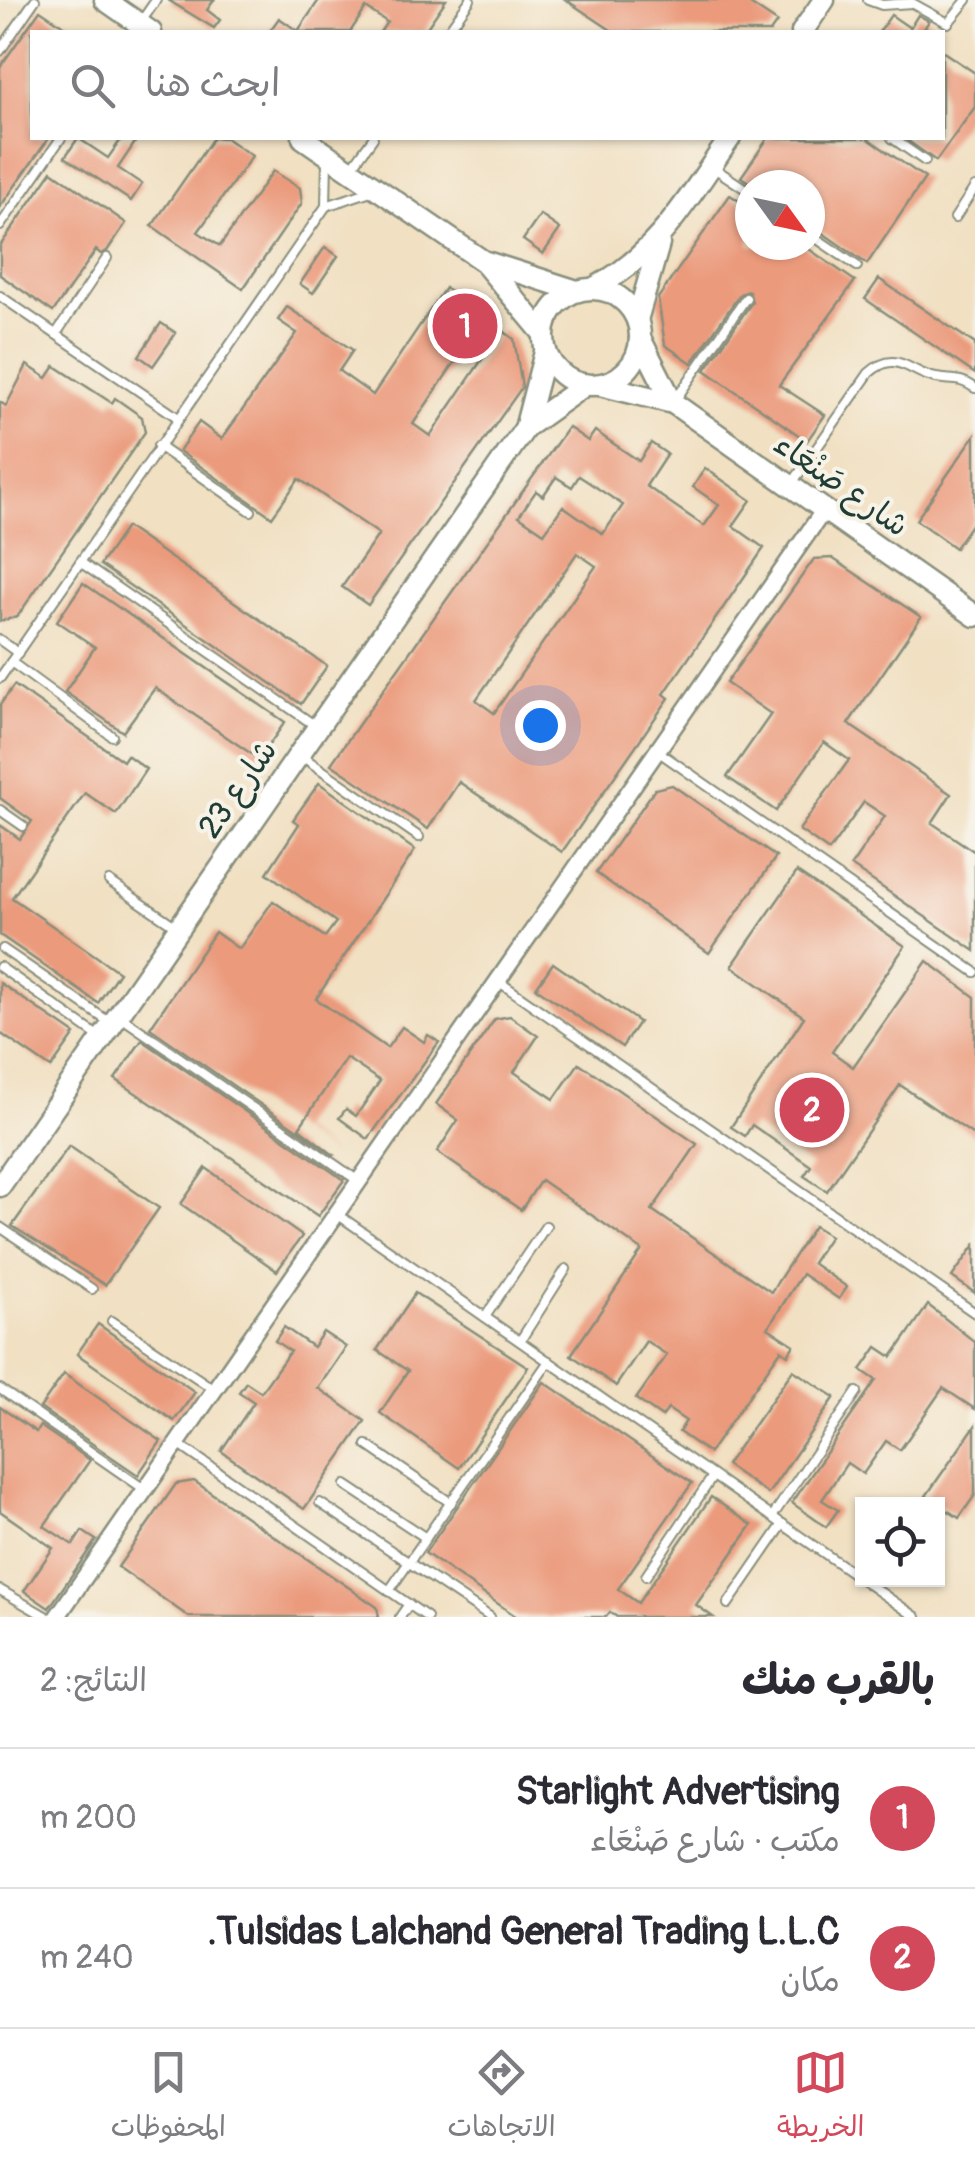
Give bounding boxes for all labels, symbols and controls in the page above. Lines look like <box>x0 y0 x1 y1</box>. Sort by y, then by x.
search box <box>30 30 945 140</box>
icon: search <box>65 58 120 113</box>
text: ابحث هنا <box>145 60 280 108</box>
north arrow <box>735 170 825 260</box>
pin: 1 <box>432 288 498 364</box>
street label: شارع صَنْعَاء <box>765 424 916 548</box>
your location <box>515 700 566 751</box>
street label: شارع 23 <box>190 732 288 847</box>
pin: 2 <box>780 1072 844 1148</box>
map controls <box>855 1497 945 1587</box>
button: locate <box>855 1497 945 1587</box>
text: بالقرب منك <box>742 1655 935 1707</box>
text: النتائج: 2 <box>40 1661 147 1701</box>
text: Starlight Advertising <box>516 1768 840 1816</box>
text: 200 m <box>40 1798 137 1838</box>
text: 1 <box>896 1798 909 1838</box>
text: مكتب · شارع صَنْعَاء <box>590 1821 840 1861</box>
text: Tulsidas Lalchand General Trading L.L.C. <box>208 1908 840 1956</box>
text: 240 m <box>40 1938 134 1978</box>
text: 2 <box>894 1938 911 1978</box>
text: مكان <box>781 1961 840 2001</box>
tab: المحفوظات <box>111 2045 226 2151</box>
tab: الاتجاهات <box>447 2045 556 2151</box>
tab: الخريطة <box>777 2045 864 2151</box>

